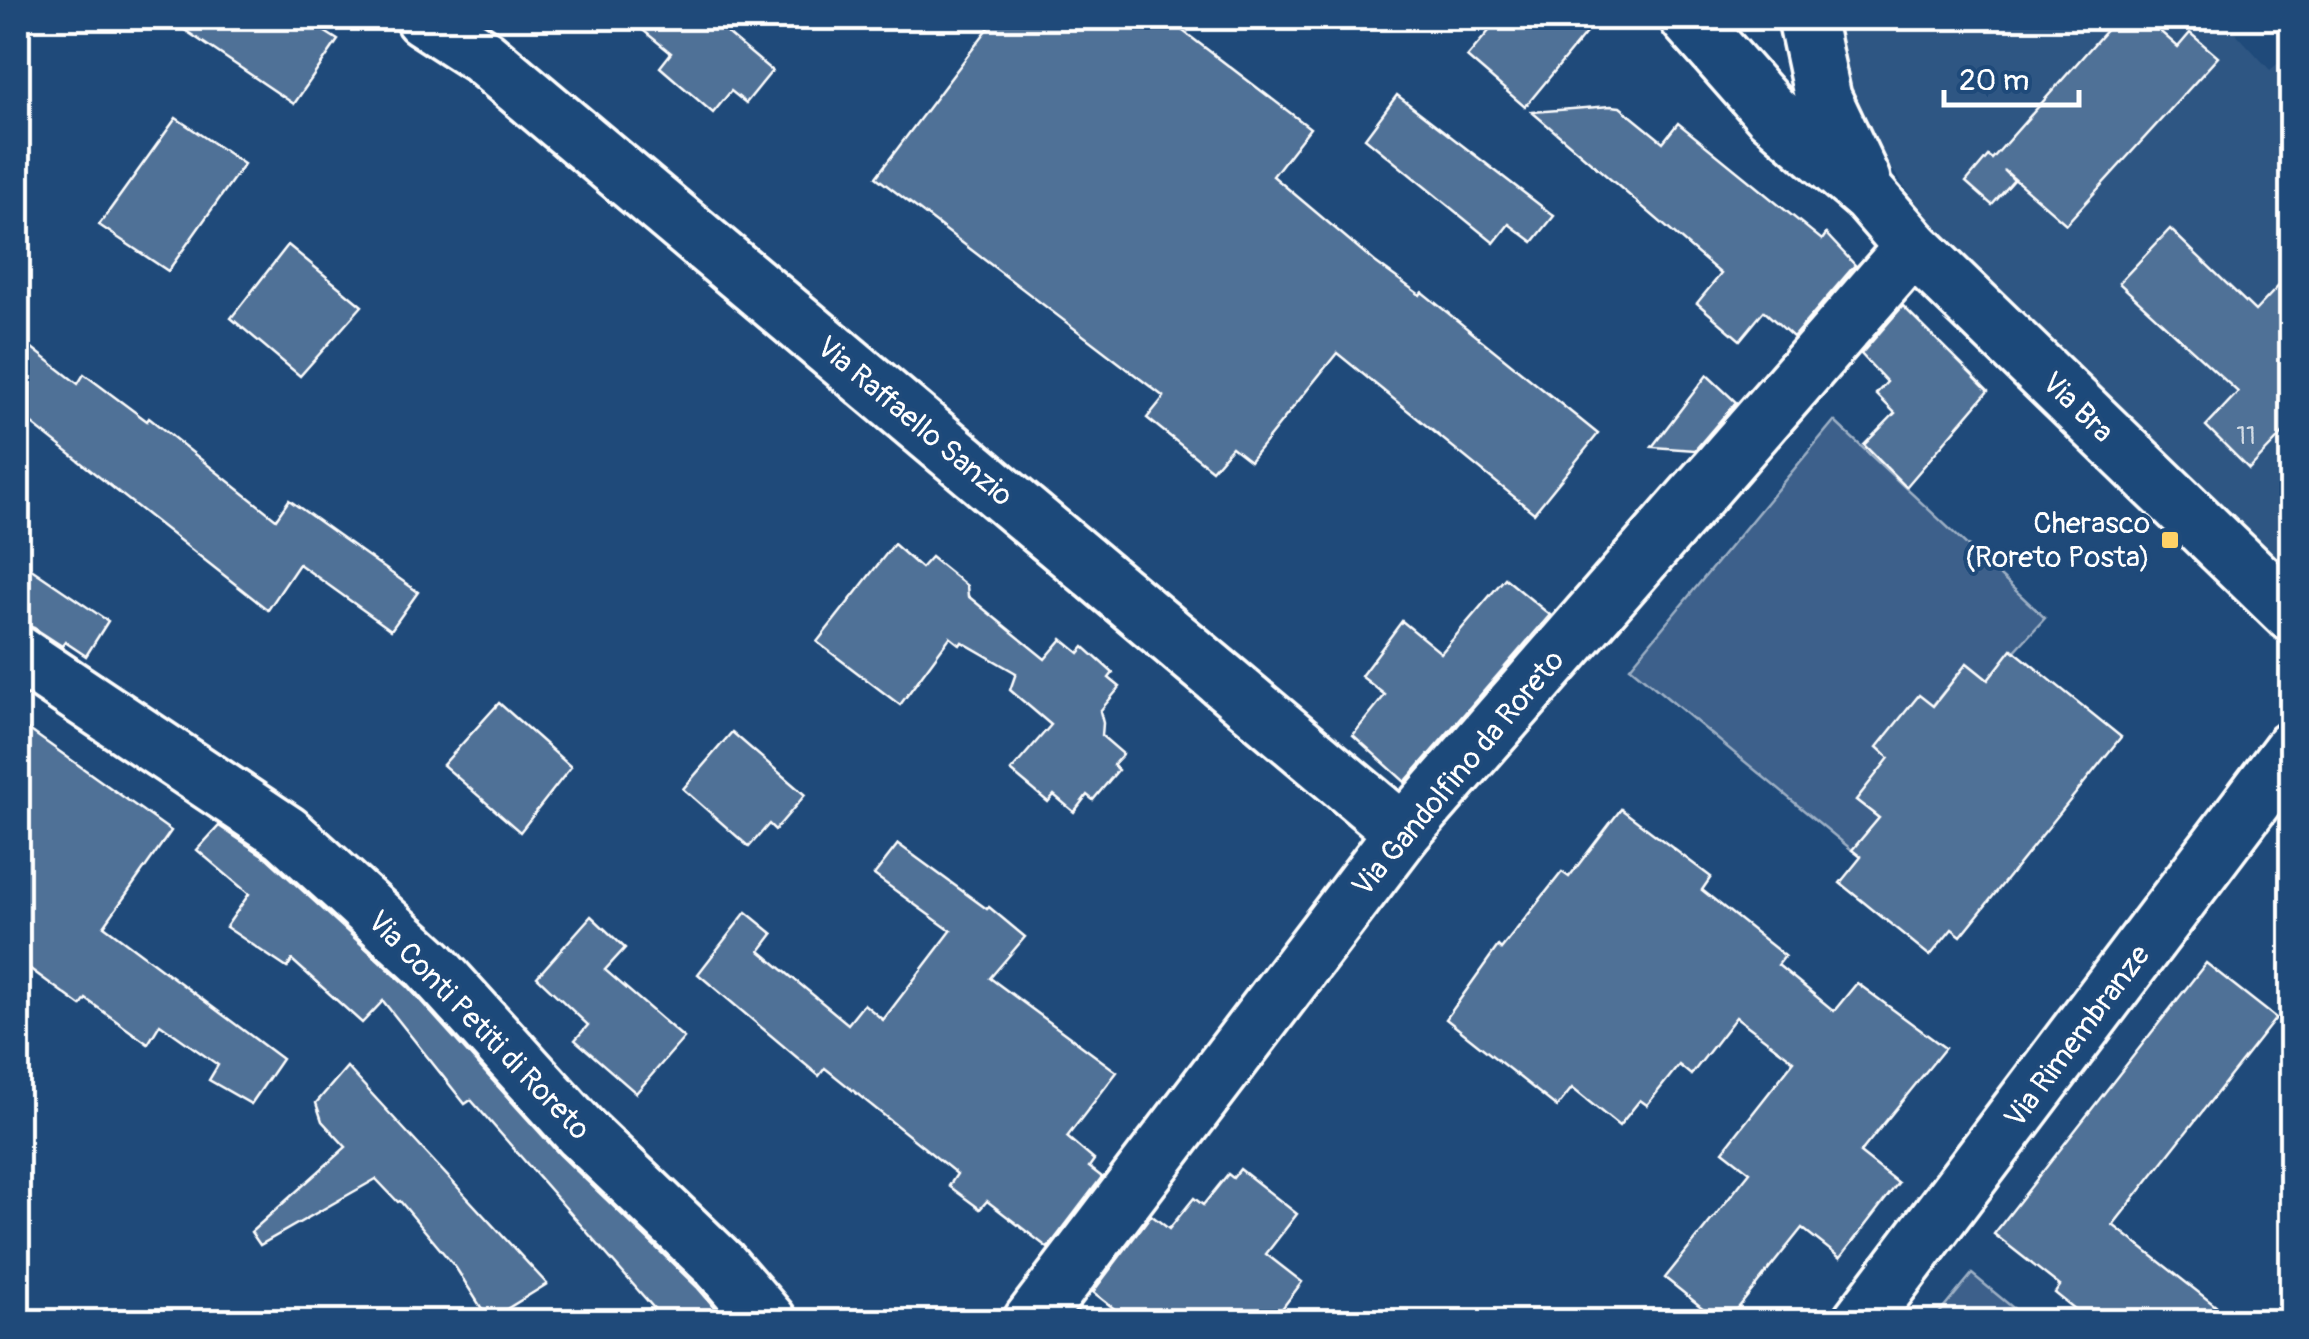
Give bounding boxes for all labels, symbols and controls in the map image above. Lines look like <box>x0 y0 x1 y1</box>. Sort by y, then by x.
scale bar <box>1944 45 2079 107</box>
text: 20 m <box>1959 62 2029 99</box>
street label: Via Raffaello Sanzio <box>809 328 1020 514</box>
street label: Via Bra <box>2034 364 2121 450</box>
house number: 11 <box>2236 421 2256 452</box>
place label: Cherasco (Roreto Posta) <box>1965 505 2150 576</box>
marker: Cherasco (Roreto Posta) <box>2159 529 2181 551</box>
street label: Via Gandolfino da Roreto <box>1344 643 1572 904</box>
street label: Via Conti Petiti di Roreto <box>360 903 598 1148</box>
street label: Via Rimembranze <box>1997 937 2158 1135</box>

